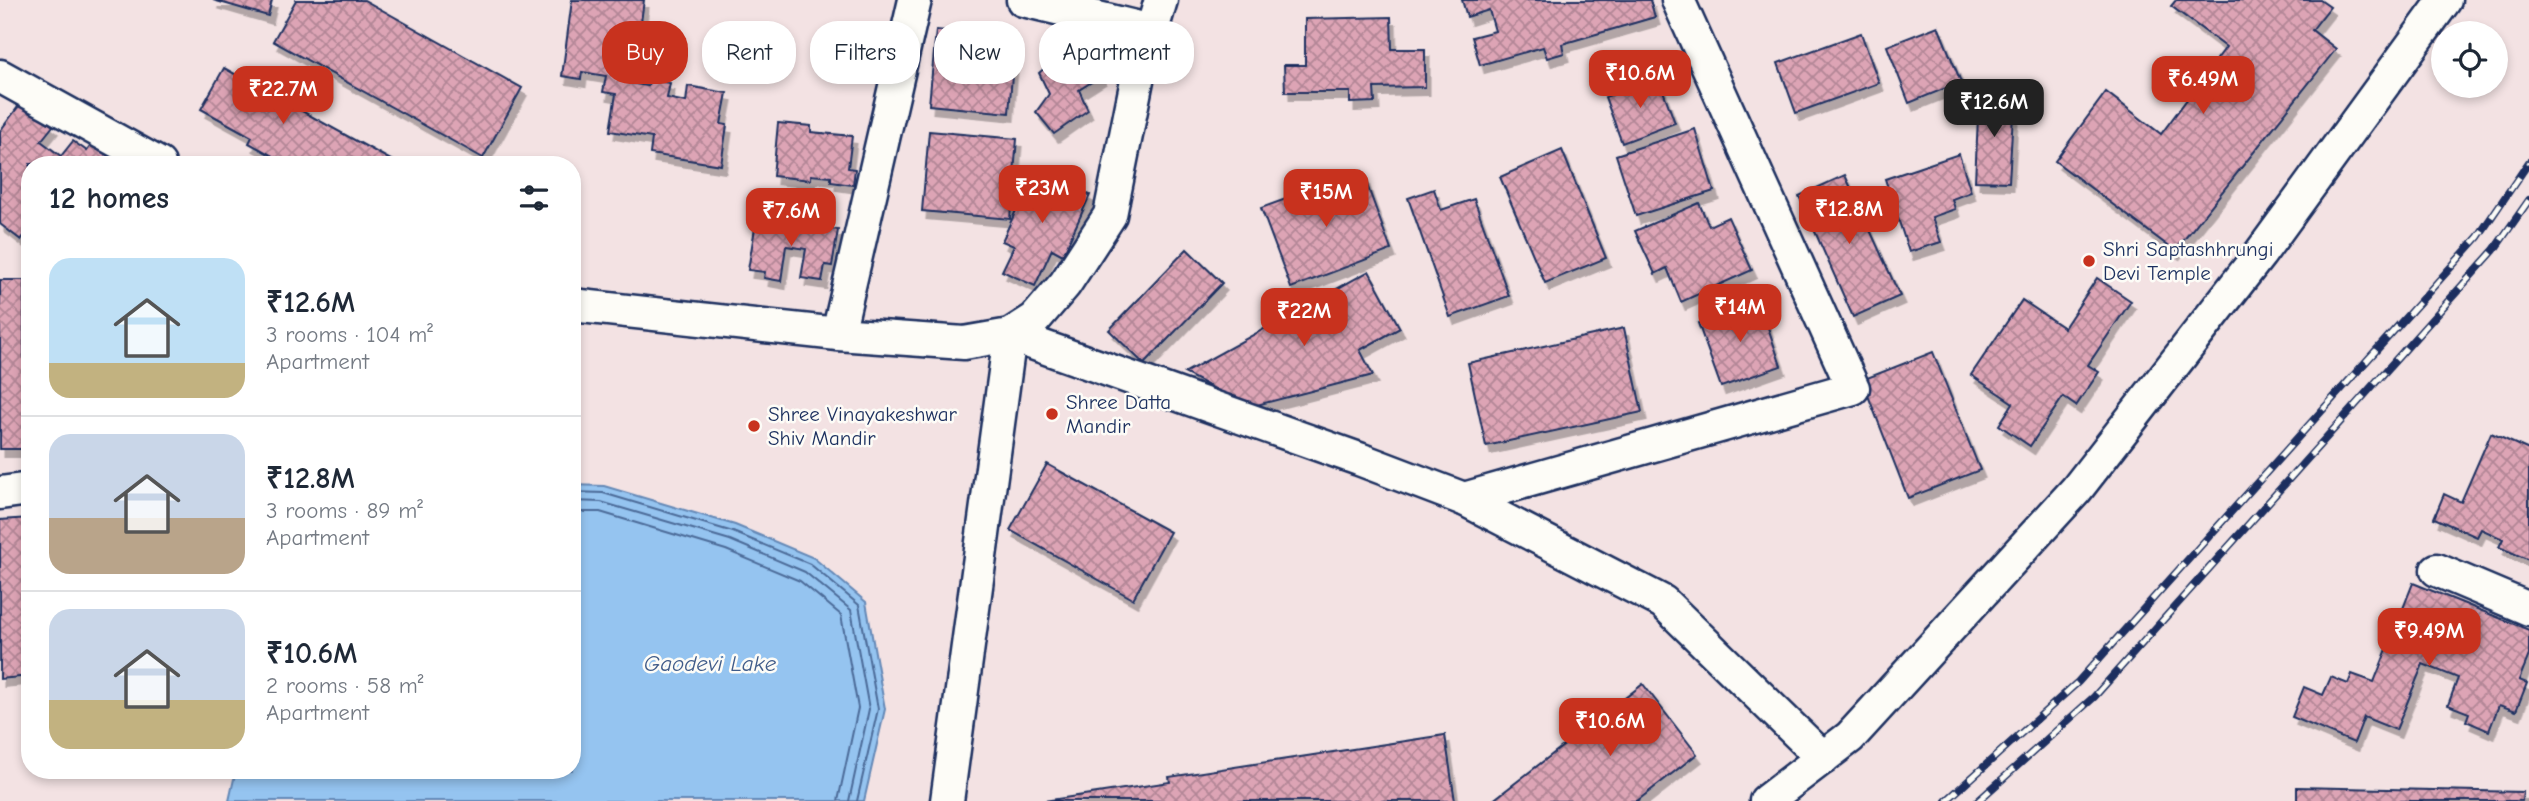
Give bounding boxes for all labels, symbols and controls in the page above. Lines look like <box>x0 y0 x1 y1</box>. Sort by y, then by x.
chip: Buy <box>602 21 688 84</box>
chip: Rent <box>702 21 796 84</box>
chip: Filters <box>810 21 920 84</box>
chip: New <box>934 21 1025 84</box>
chip: Apartment <box>1039 21 1194 84</box>
map controls <box>2431 21 2508 98</box>
button: locate <box>2431 21 2508 98</box>
pin: ₹10.6M <box>1583 50 1697 110</box>
pin: ₹6.49M <box>2146 57 2260 116</box>
text: ₹10.6M <box>1605 59 1675 86</box>
text: ₹6.49M <box>2168 65 2238 92</box>
pin: ₹22.7M <box>226 66 340 126</box>
text: ₹22.7M <box>248 75 318 102</box>
pin: ₹12.6M <box>1937 80 2051 139</box>
text: ₹12.6M <box>1960 88 2028 115</box>
pin: ₹23M <box>1001 166 1083 225</box>
pin: ₹15M <box>1285 170 1367 229</box>
text: ₹23M <box>1015 174 1069 201</box>
text: ₹15M <box>1300 178 1352 205</box>
icon: filters <box>515 179 553 217</box>
text: 12 homes <box>49 181 169 216</box>
pin: ₹12.8M <box>1792 187 1906 246</box>
pin: ₹7.6M <box>742 188 840 248</box>
text: ₹12.8M <box>1815 195 1883 222</box>
text: ₹7.6M <box>762 197 820 224</box>
place label: Shri Saptashhrungi Devi Temple <box>2103 237 2273 285</box>
marker: Shri Saptashhrungi Devi Temple <box>2081 253 2097 269</box>
pin: ₹14M <box>1699 284 1781 344</box>
text: ₹12.6M <box>266 285 355 320</box>
icon: home <box>105 286 189 370</box>
pin: ₹22M <box>1263 288 1345 348</box>
text: ₹14M <box>1714 293 1766 320</box>
text: ₹22M <box>1277 297 1331 324</box>
text: 3 rooms · 104 m² <box>266 321 433 348</box>
text: Apartment <box>266 348 369 375</box>
place label: Shree Datta Mandir <box>1066 390 1171 438</box>
place label: Shree Vinayakeshwar Shiv Mandir <box>768 402 957 450</box>
marker: Shree Datta Mandir <box>1044 406 1060 422</box>
marker: Shree Vinayakeshwar Shiv Mandir <box>746 418 762 434</box>
text: ₹12.8M <box>266 461 355 496</box>
icon: home <box>105 462 189 546</box>
text: 3 rooms · 89 m² <box>266 497 423 524</box>
text: Apartment <box>266 524 369 551</box>
pin: ₹9.49M <box>2372 608 2486 668</box>
text: ₹9.49M <box>2394 617 2464 644</box>
text: ₹10.6M <box>266 636 357 671</box>
icon: home <box>105 637 189 721</box>
water label: Gaodevi Lake <box>644 650 777 677</box>
text: 2 rooms · 58 m² <box>266 672 424 699</box>
pin: ₹10.6M <box>1553 698 1667 758</box>
text: Apartment <box>266 699 369 726</box>
text: ₹10.6M <box>1575 707 1645 734</box>

